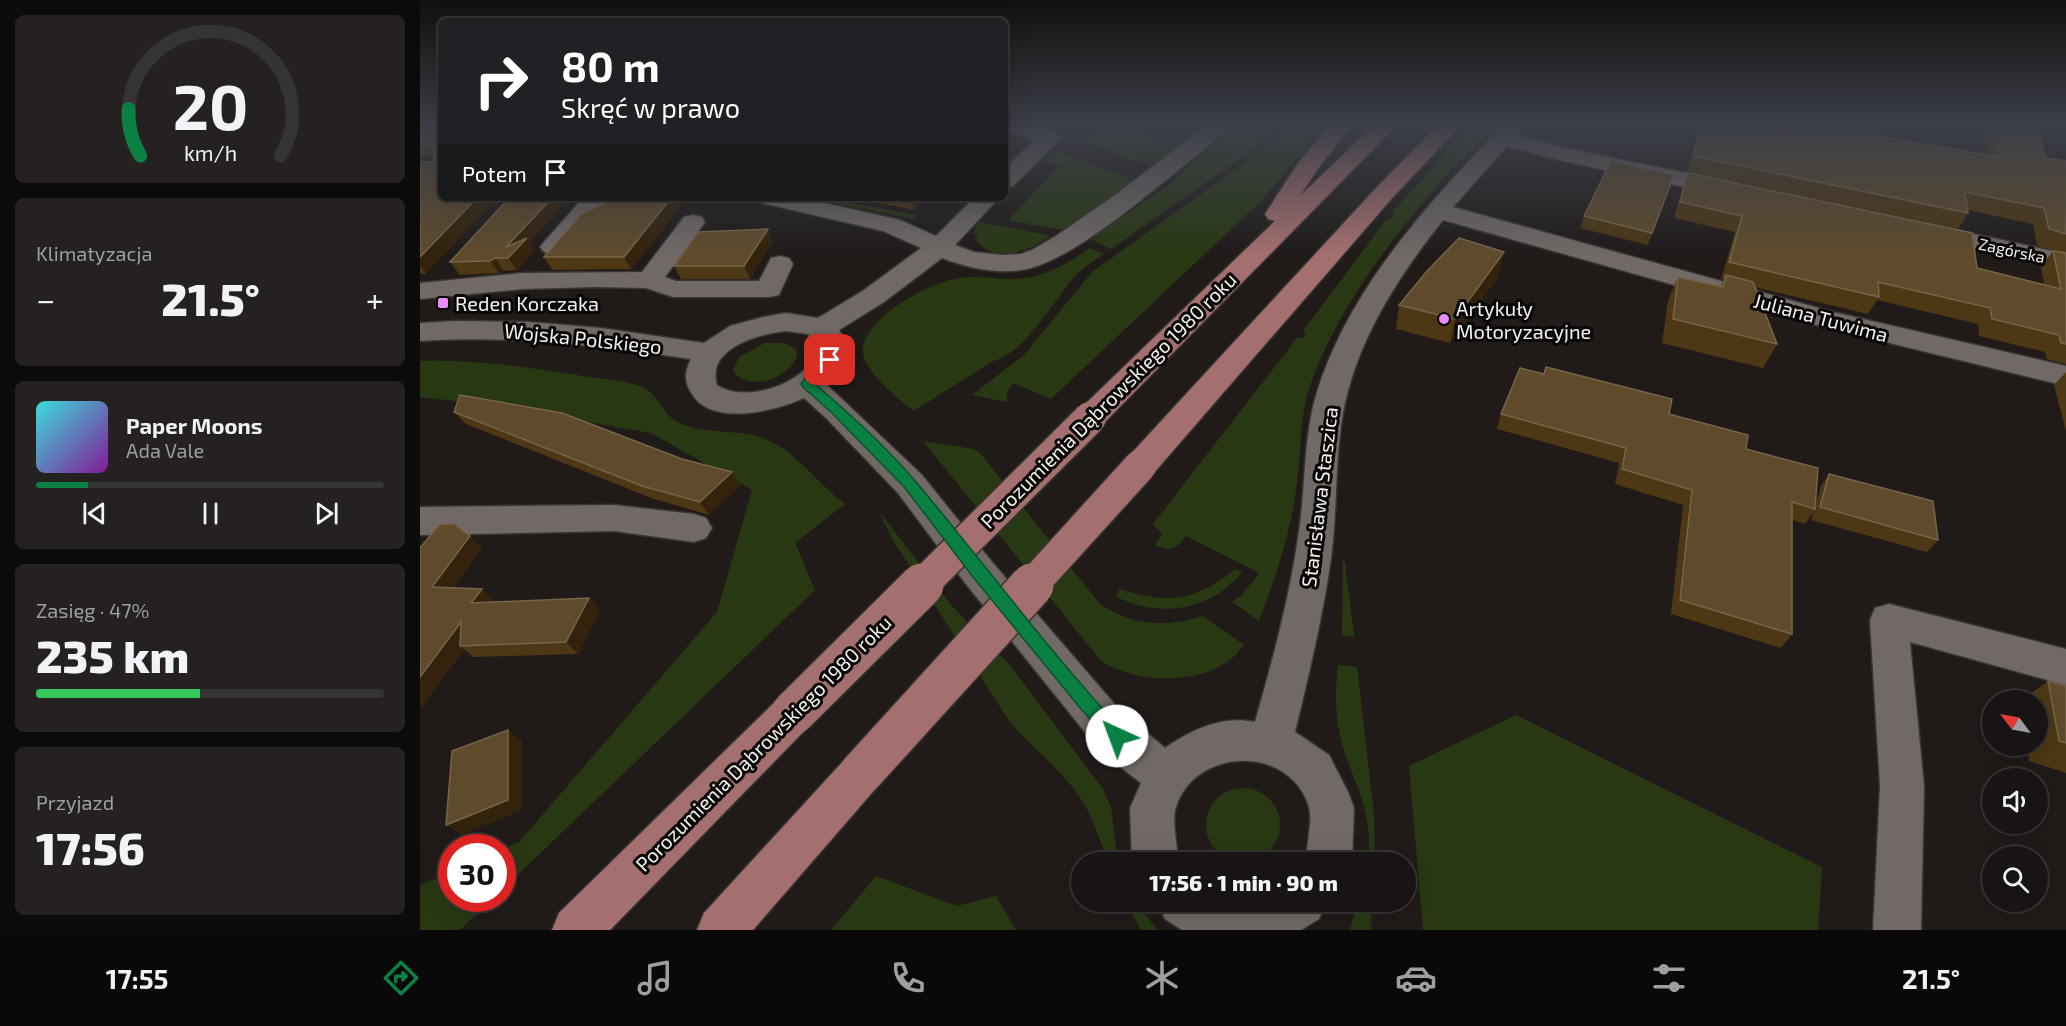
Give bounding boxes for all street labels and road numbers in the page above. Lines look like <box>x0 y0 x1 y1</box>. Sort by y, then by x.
street label: Zagórska <box>1977 234 2047 266</box>
street label: Porozumienia Dąbrowskiego 1980 roku <box>975 267 1241 533</box>
street label: Juliana Tuwima <box>1751 288 1891 346</box>
street label: Wojska Polskiego <box>503 318 663 358</box>
street label: Stanisława Staszica <box>1296 405 1342 589</box>
street label: Porozumienia Dąbrowskiego 1980 roku <box>630 610 896 876</box>

